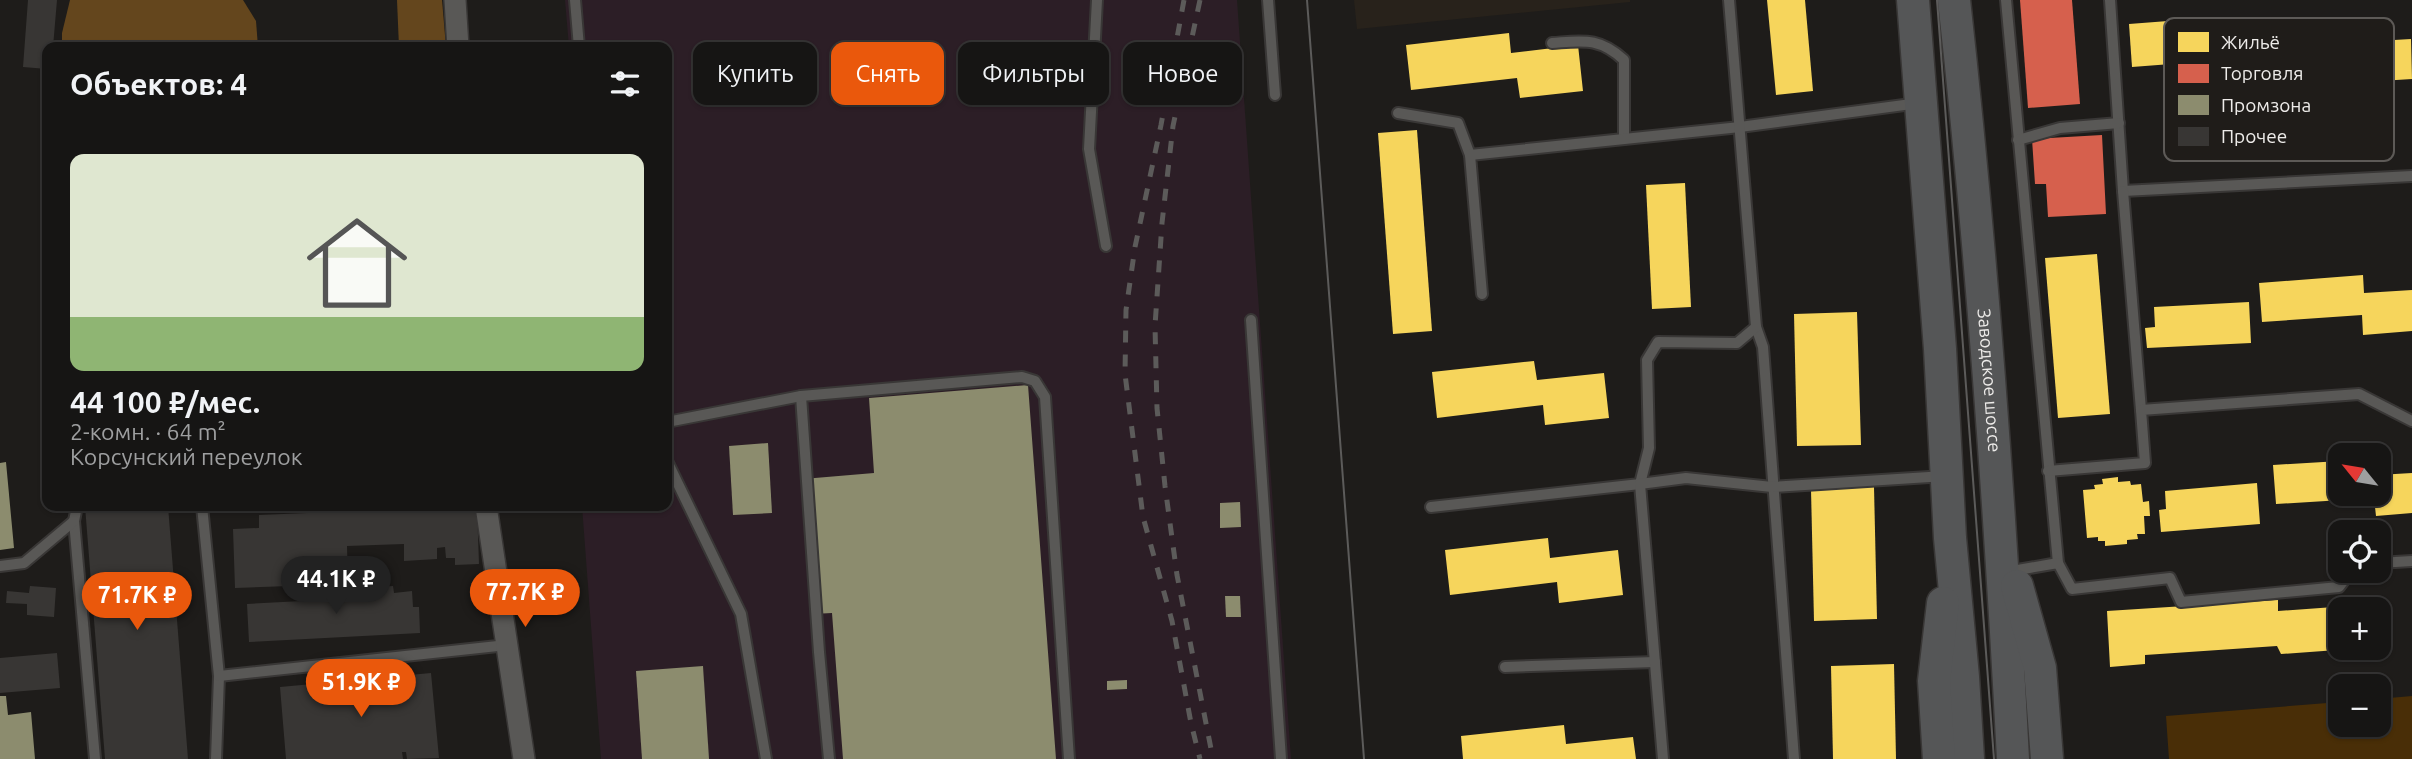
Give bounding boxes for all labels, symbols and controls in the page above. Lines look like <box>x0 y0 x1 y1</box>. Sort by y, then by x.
legend <box>2164 18 2394 161</box>
text: Жильё <box>2221 31 2280 53</box>
chip: Купить <box>693 42 817 105</box>
chip: Снять <box>831 42 944 105</box>
chip: Фильтры <box>958 42 1109 105</box>
chip: Новое <box>1123 42 1242 105</box>
text: Торговля <box>2221 62 2303 84</box>
icon: filters <box>606 65 644 103</box>
text: Объектов: 4 <box>70 67 247 101</box>
text: Промзона <box>2221 94 2311 116</box>
text: Прочее <box>2221 125 2287 147</box>
icon: home <box>294 200 420 326</box>
street label: Заводское шоссе <box>1975 308 2005 453</box>
text: 44 100 ₽/мес. <box>70 385 260 419</box>
text: 2-комн. · 64 m² <box>70 419 226 444</box>
north arrow <box>2328 443 2390 506</box>
map controls <box>2328 443 2391 737</box>
text: Корсунский переулок <box>70 444 303 469</box>
button: locate <box>2328 520 2391 583</box>
pin: 44.1K ₽ <box>271 556 401 616</box>
text: 44.1K ₽ <box>297 566 375 591</box>
pin: 77.7K ₽ <box>460 570 590 629</box>
pin: 71.7K ₽ <box>72 572 202 632</box>
text: 77.7K ₽ <box>486 579 564 604</box>
text: 71.7K ₽ <box>98 582 176 607</box>
button: + <box>2328 597 2391 660</box>
pin: 51.9K ₽ <box>296 660 426 719</box>
text: 51.9K ₽ <box>322 669 400 694</box>
button: − <box>2328 674 2391 737</box>

